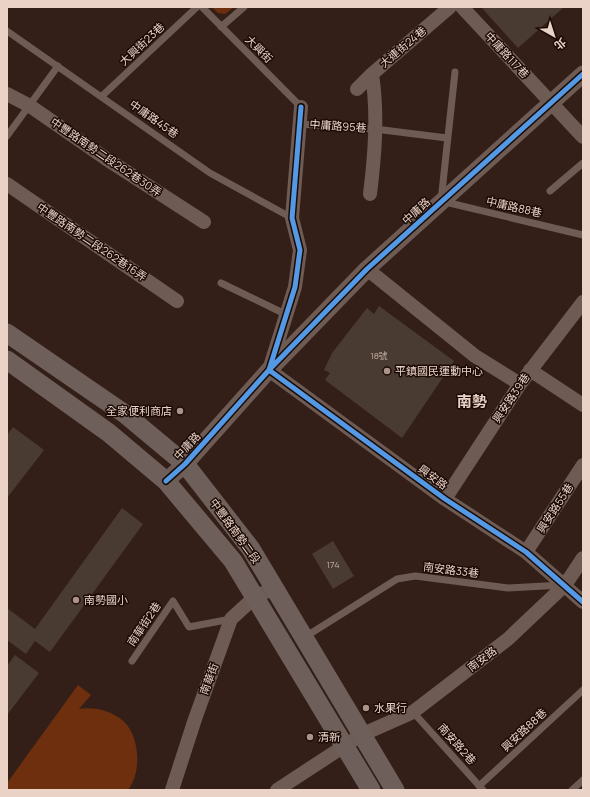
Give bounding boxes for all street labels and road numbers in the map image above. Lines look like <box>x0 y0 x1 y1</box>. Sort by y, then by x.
street label: 大興街23巷 <box>116 19 167 68</box>
street label: 大連街24巷 <box>376 23 429 71</box>
street label: 中庸路117巷 <box>482 28 533 81</box>
street label: 大興街 <box>242 32 276 66</box>
street label: 中庸路45巷 <box>127 96 182 141</box>
street label: 中豐路南勢二段262巷30弄 <box>48 114 165 199</box>
street label: 中庸路95巷 <box>309 116 367 135</box>
street label: 中庸路88巷 <box>485 193 543 220</box>
street label: 中庸路 <box>398 194 433 227</box>
street label: 中豐路南勢二段262巷16弄 <box>34 199 150 284</box>
street label: 興安路39巷 <box>488 370 533 426</box>
street label: 中庸路 <box>170 428 203 463</box>
street label: 興安路 <box>416 461 451 492</box>
street label: 興安路55巷 <box>533 480 576 536</box>
street label: 中豐路南勢二段 <box>207 495 264 566</box>
street label: 南安路33巷 <box>422 559 480 580</box>
street label: 南華街2巷 <box>123 599 164 649</box>
street label: 南安路 <box>464 643 499 675</box>
street label: 南華街 <box>196 661 221 697</box>
street label: 興安路88巷 <box>498 705 550 754</box>
street label: 南安路2巷 <box>435 720 480 767</box>

